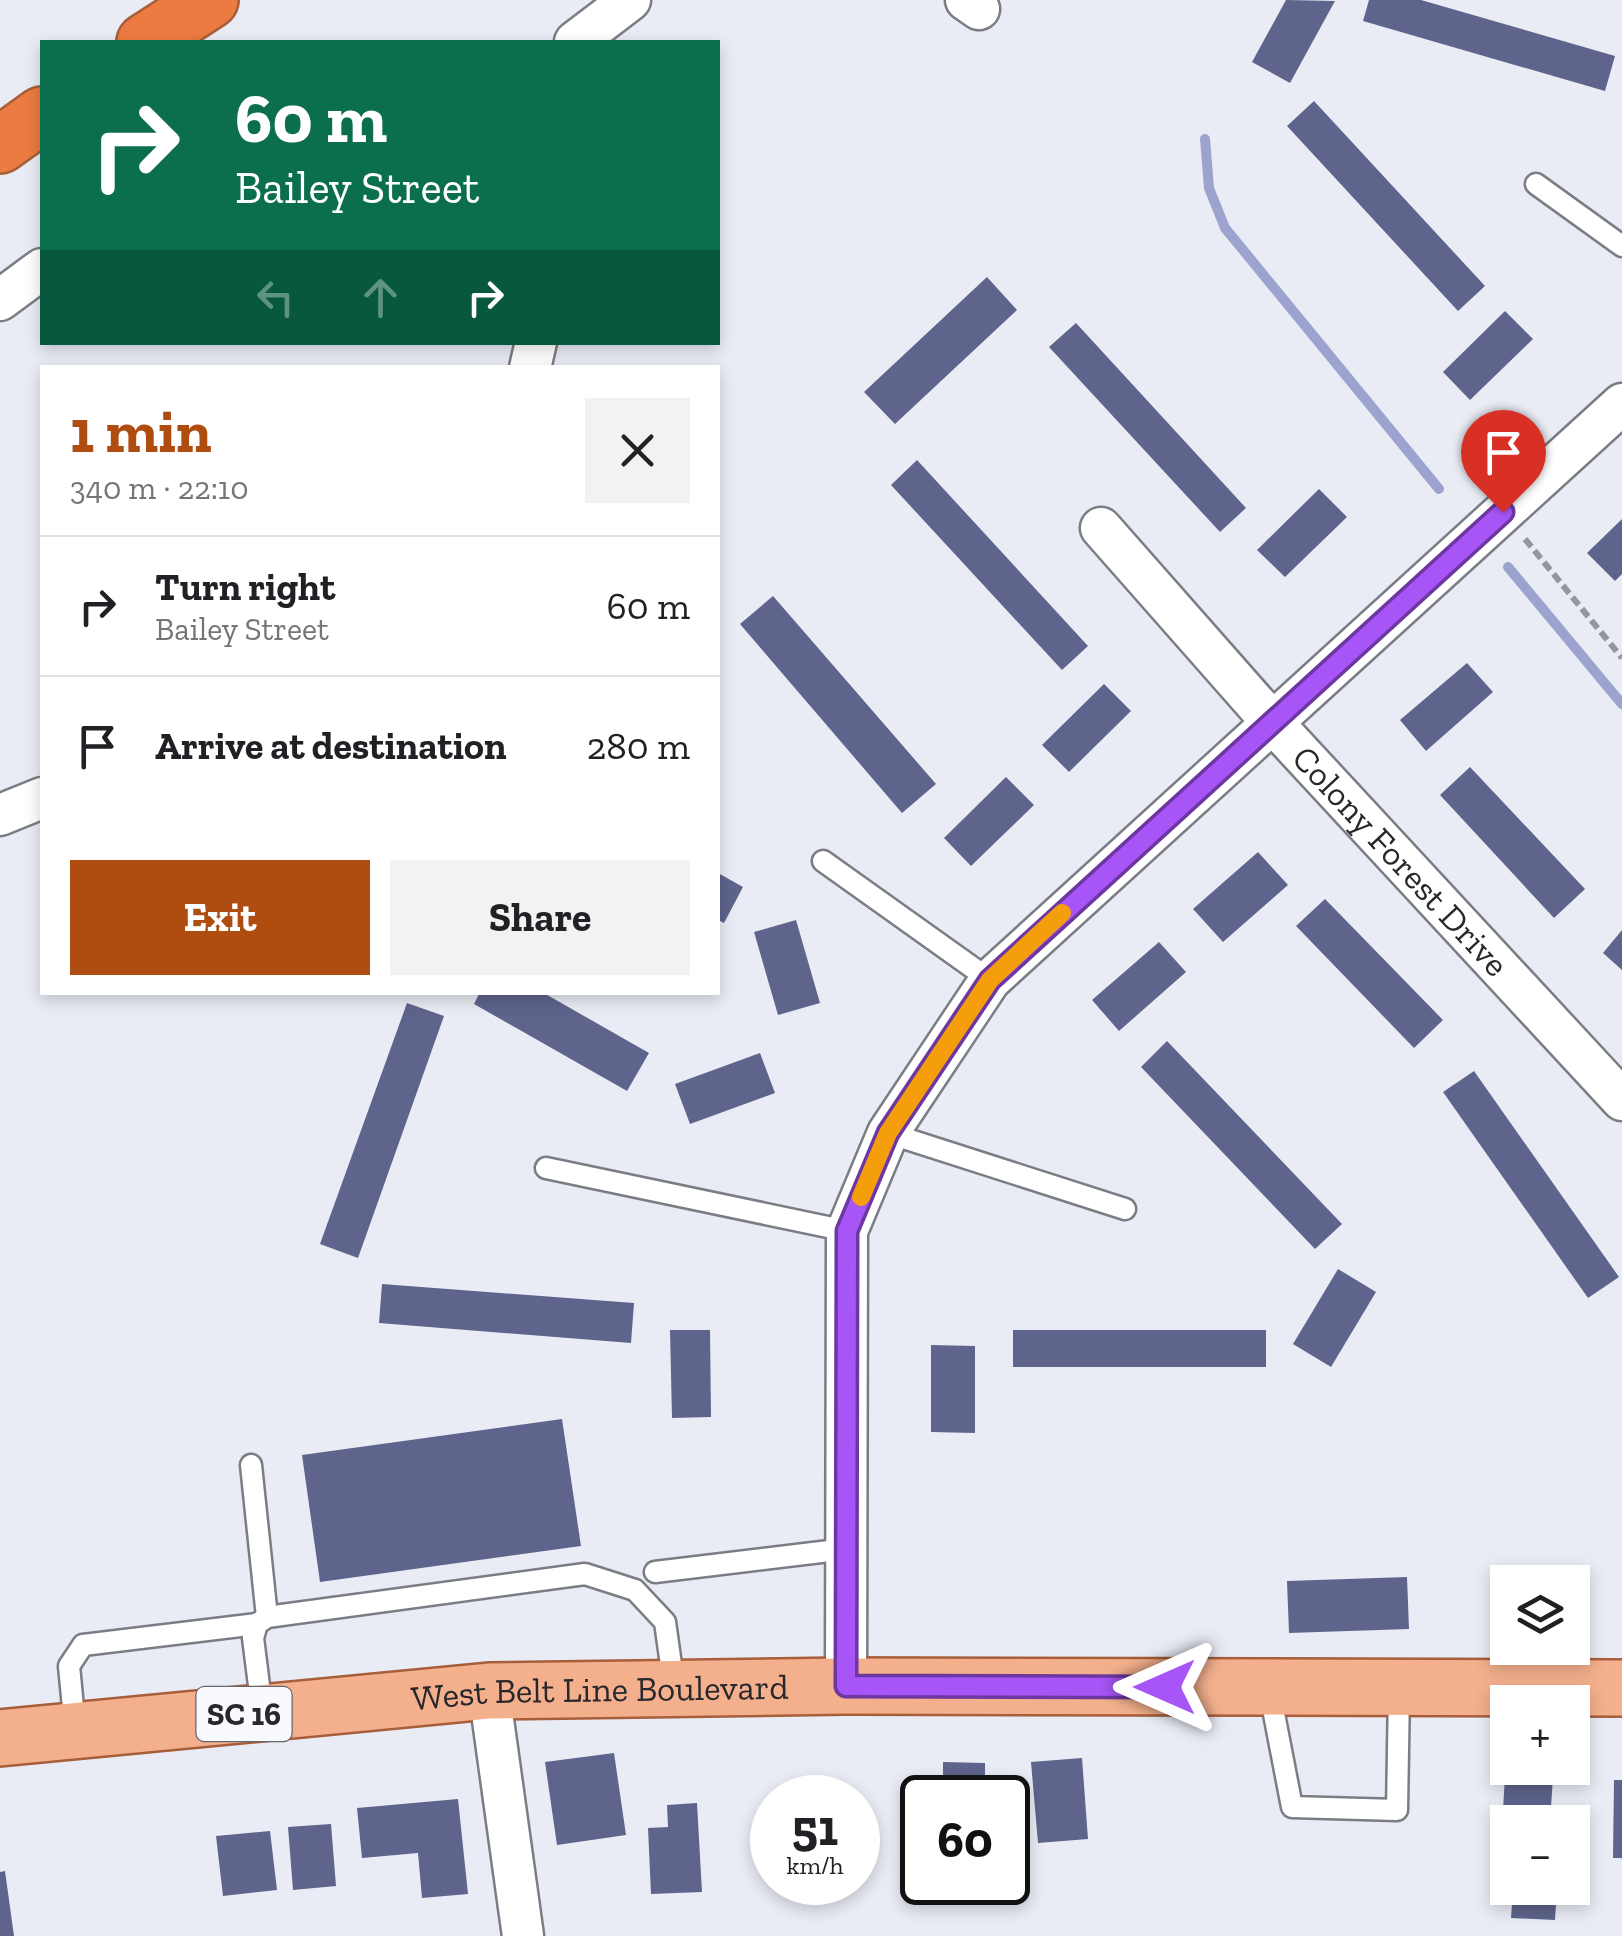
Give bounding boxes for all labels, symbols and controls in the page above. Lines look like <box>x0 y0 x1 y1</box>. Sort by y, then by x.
text: 60 m <box>235 76 387 160</box>
icon: right <box>70 80 200 210</box>
text: Bailey Street <box>235 161 480 215</box>
icon: left <box>248 270 303 325</box>
icon: ahead <box>353 270 408 325</box>
icon: right <box>458 270 513 325</box>
text: 1 min <box>70 395 212 467</box>
button: close <box>585 398 690 503</box>
pin <box>1461 410 1546 513</box>
icon: arrive <box>1476 425 1531 480</box>
text: 340 m · 22:10 <box>70 469 249 507</box>
text: Turn right <box>155 564 335 610</box>
icon: right <box>70 579 125 634</box>
text: 60 m <box>607 583 690 629</box>
text: Bailey Street <box>155 610 329 648</box>
icon: arrive <box>70 719 125 774</box>
text: Arrive at destination <box>155 723 506 769</box>
text: 280 m <box>587 723 690 769</box>
street label: Colony Forest Drive <box>1284 737 1518 985</box>
button: Exit <box>70 860 370 975</box>
button: Share <box>390 860 690 975</box>
map controls <box>1490 1565 1590 1905</box>
button: layers <box>1490 1565 1590 1665</box>
position arrow <box>1113 1635 1217 1739</box>
street label: West Belt Line Boulevard <box>409 1666 789 1719</box>
button: + <box>1490 1685 1590 1785</box>
road number: SC 16 <box>196 1687 292 1741</box>
speed limit sign: 60 <box>900 1775 1030 1905</box>
text: 51 <box>792 1798 838 1858</box>
button: − <box>1490 1805 1590 1905</box>
text: km/h <box>786 1850 844 1880</box>

